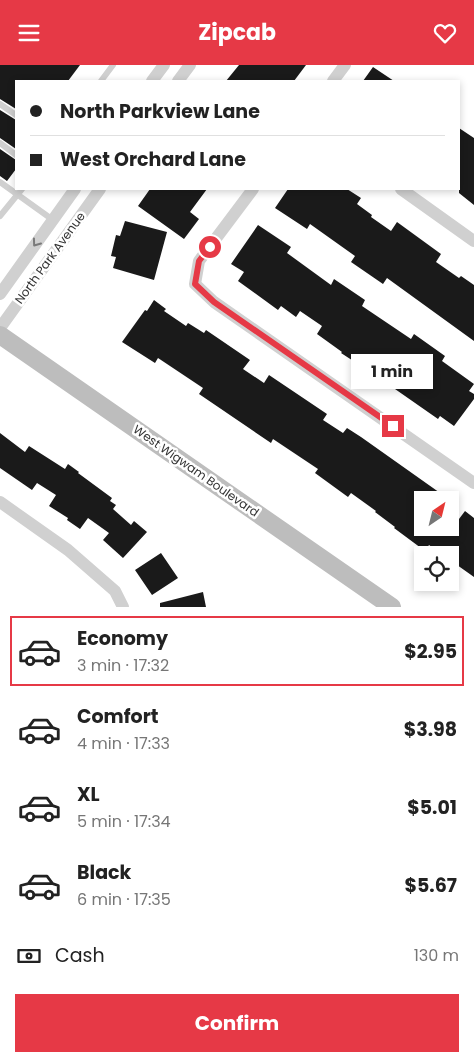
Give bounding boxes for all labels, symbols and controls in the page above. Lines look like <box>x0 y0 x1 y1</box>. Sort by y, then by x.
text: Zipcab <box>198 17 276 48</box>
icon: menu <box>15 19 43 47</box>
icon: heart <box>431 19 459 47</box>
text: North Parkview Lane <box>60 98 260 125</box>
text: West Orchard Lane <box>60 146 246 173</box>
street label: North Park Avenue <box>10 208 89 307</box>
route start <box>199 236 221 258</box>
one-way arrow <box>34 237 42 246</box>
callout: 1 min <box>352 353 434 389</box>
text: 1 min <box>371 360 413 383</box>
route end <box>382 415 404 437</box>
street label: West Wigwam Boulevard <box>130 421 263 521</box>
north arrow <box>414 491 459 536</box>
map controls <box>414 491 459 591</box>
button: locate <box>414 546 459 591</box>
text: Economy <box>77 625 168 652</box>
icon: car <box>17 629 62 674</box>
text: $2.95 <box>404 638 457 665</box>
text: 3 min · 17:32 <box>77 654 169 677</box>
text: Comfort <box>77 703 159 730</box>
icon: car <box>17 707 62 752</box>
text: $3.98 <box>404 716 457 743</box>
text: 4 min · 17:33 <box>77 732 170 755</box>
text: XL <box>77 781 100 808</box>
icon: car <box>17 785 62 830</box>
text: $5.01 <box>407 794 457 821</box>
text: 5 min · 17:34 <box>77 810 171 833</box>
text: Black <box>77 859 131 886</box>
icon: car <box>17 863 62 908</box>
text: $5.67 <box>405 872 457 899</box>
text: 6 min · 17:35 <box>77 888 171 911</box>
icon: cash <box>15 942 43 970</box>
text: Cash <box>55 942 105 969</box>
text: 130 m <box>414 944 459 967</box>
button: Confirm <box>15 994 459 1052</box>

